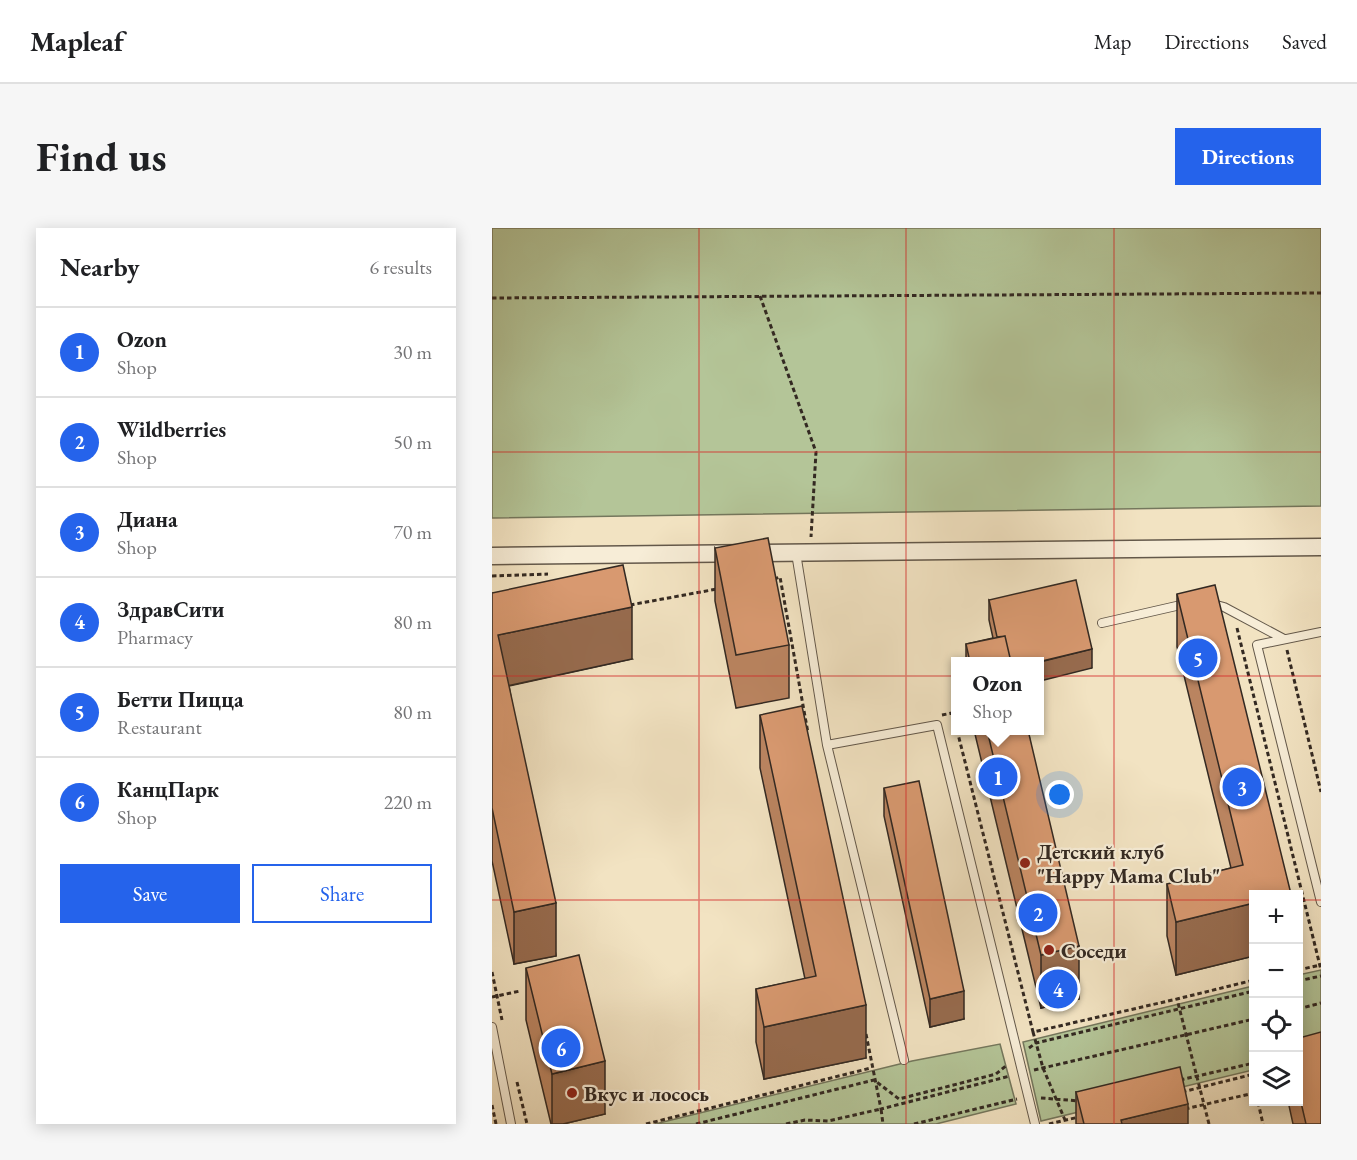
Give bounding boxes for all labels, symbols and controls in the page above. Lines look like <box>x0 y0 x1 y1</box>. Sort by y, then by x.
text: Mapleaf <box>30 23 124 59</box>
text: Map <box>1094 28 1131 55</box>
text: Directions <box>1164 28 1249 55</box>
text: Saved <box>1282 28 1327 55</box>
button: Directions <box>1175 128 1321 185</box>
text: Find us <box>36 129 167 184</box>
text: Nearby <box>60 250 140 284</box>
text: 6 results <box>369 254 432 280</box>
text: Ozon <box>117 325 167 354</box>
text: 1 <box>74 339 85 365</box>
text: 30 m <box>393 339 432 365</box>
text: Shop <box>117 354 157 380</box>
text: Wildberries <box>117 415 226 444</box>
text: 2 <box>74 429 85 455</box>
text: 50 m <box>393 429 432 455</box>
text: Shop <box>117 444 157 470</box>
text: Диана <box>117 505 178 534</box>
text: 3 <box>74 519 85 545</box>
text: 70 m <box>393 519 432 545</box>
text: Shop <box>117 534 157 560</box>
text: ЗдравСити <box>117 595 225 624</box>
text: 4 <box>74 609 85 635</box>
text: 80 m <box>393 609 432 635</box>
text: Pharmacy <box>117 624 193 650</box>
pin: 5 <box>1178 636 1218 680</box>
popup <box>951 657 1044 735</box>
text: Ozon <box>973 669 1022 698</box>
text: Бетти Пицца <box>117 685 244 714</box>
text: Shop <box>973 698 1012 724</box>
text: 5 <box>74 699 85 725</box>
text: 80 m <box>393 699 432 725</box>
text: Restaurant <box>117 714 202 740</box>
pin: 1 <box>978 754 1018 800</box>
pin: 3 <box>1222 764 1262 810</box>
text: КанцПарк <box>117 775 219 804</box>
your location <box>1045 780 1074 809</box>
text: 6 <box>74 789 85 815</box>
text: 220 m <box>384 789 432 815</box>
text: Shop <box>117 804 157 830</box>
place label: Детский клуб "Happy Mama Club" <box>1037 838 1220 889</box>
marker: Детский клуб "Happy Mama Club" <box>1018 856 1032 870</box>
button: Save <box>60 864 240 923</box>
button: Share <box>252 864 432 923</box>
pin: 2 <box>1018 890 1058 936</box>
map controls <box>1249 890 1303 1106</box>
button: + <box>1249 890 1303 944</box>
place label: Соседи <box>1061 937 1127 964</box>
marker: Соседи <box>1042 943 1056 957</box>
button: − <box>1249 944 1303 998</box>
pin: 4 <box>1038 966 1078 1011</box>
button: locate <box>1249 998 1303 1052</box>
pin: 6 <box>542 1026 580 1070</box>
button: layers <box>1249 1052 1303 1106</box>
place label: Вкус и лосось <box>584 1080 709 1107</box>
marker: Вкус и лосось <box>565 1086 579 1100</box>

